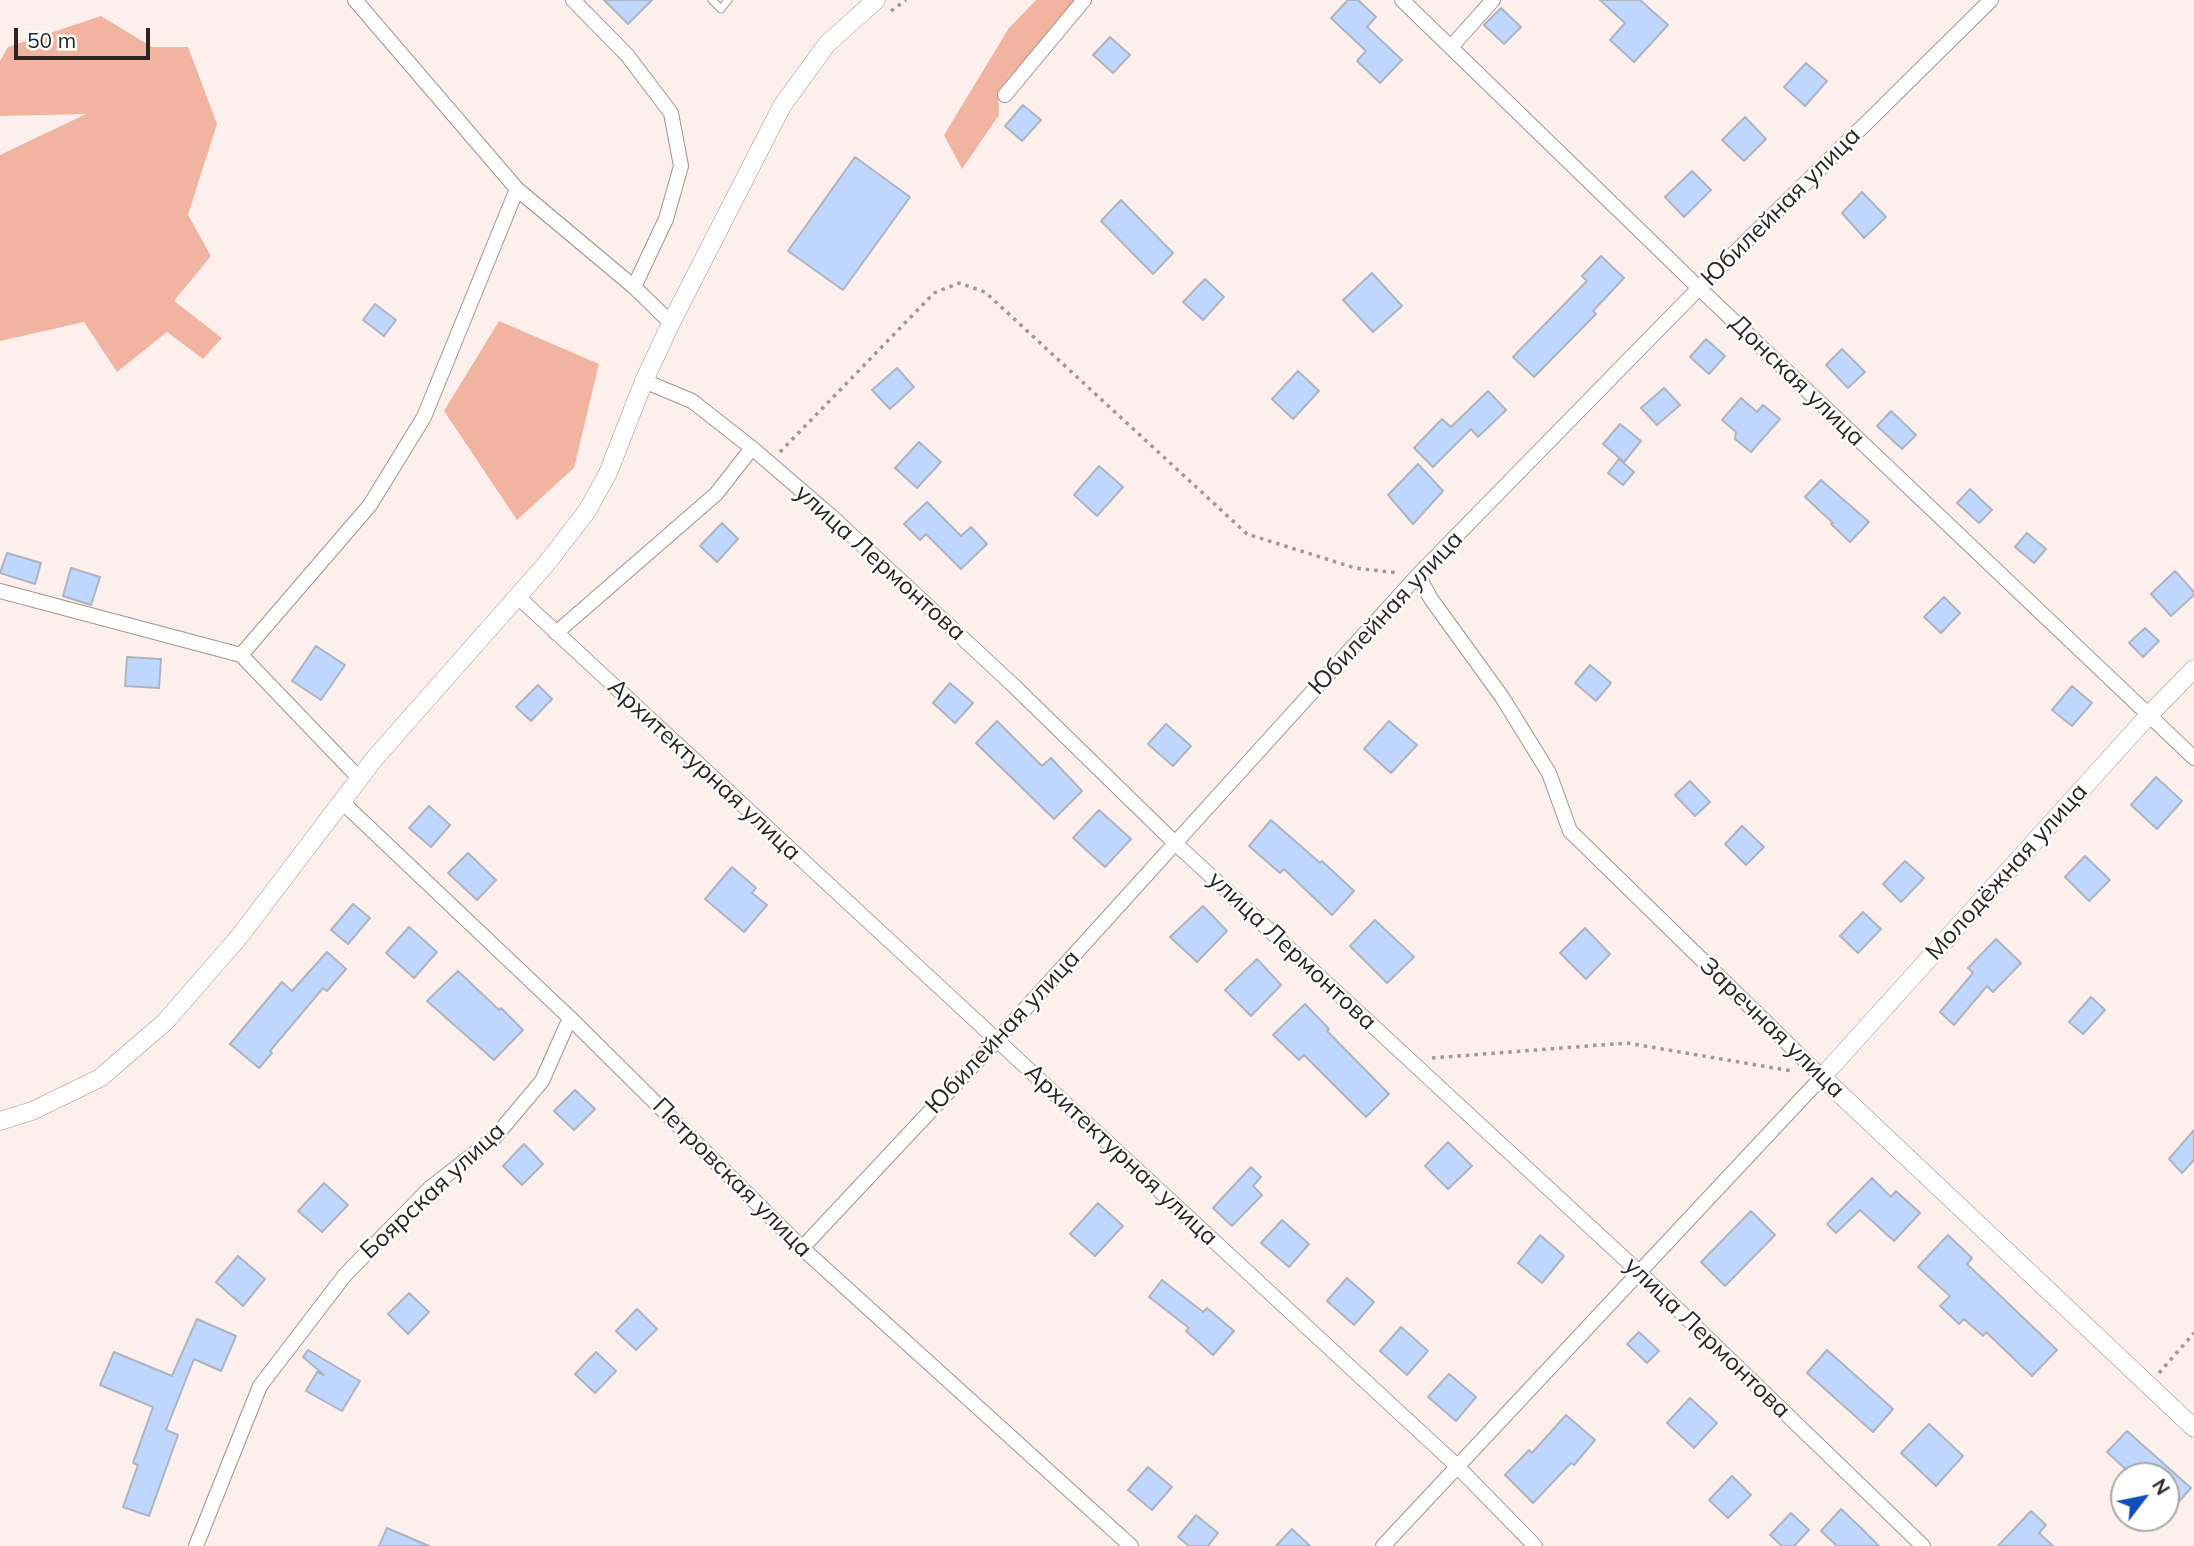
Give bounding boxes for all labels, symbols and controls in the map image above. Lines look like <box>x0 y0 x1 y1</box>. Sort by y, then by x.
scale bar <box>18 14 154 58</box>
text: 50 m <box>27 27 76 53</box>
street label: Юбилейная улица <box>1695 121 1867 293</box>
street label: Донская улица <box>1723 309 1871 453</box>
street label: улица Лермонтова <box>789 479 971 647</box>
street label: Юбилейная улица <box>1303 525 1469 701</box>
street label: Архитектурная улица <box>602 673 806 867</box>
street label: Молодёжная улица <box>1920 778 2094 966</box>
street label: улица Лермонтова <box>1202 866 1382 1036</box>
street label: Юбилейная улица <box>920 944 1086 1120</box>
street label: Заречная улица <box>1694 952 1850 1104</box>
street label: Архитектурная улица <box>1019 1058 1223 1252</box>
street label: Петровская улица <box>646 1092 818 1264</box>
street label: Боярская улица <box>355 1117 511 1265</box>
street label: улица Лермонтова <box>1618 1251 1796 1425</box>
north arrow <box>2110 1462 2180 1532</box>
text: N <box>2147 1474 2175 1499</box>

